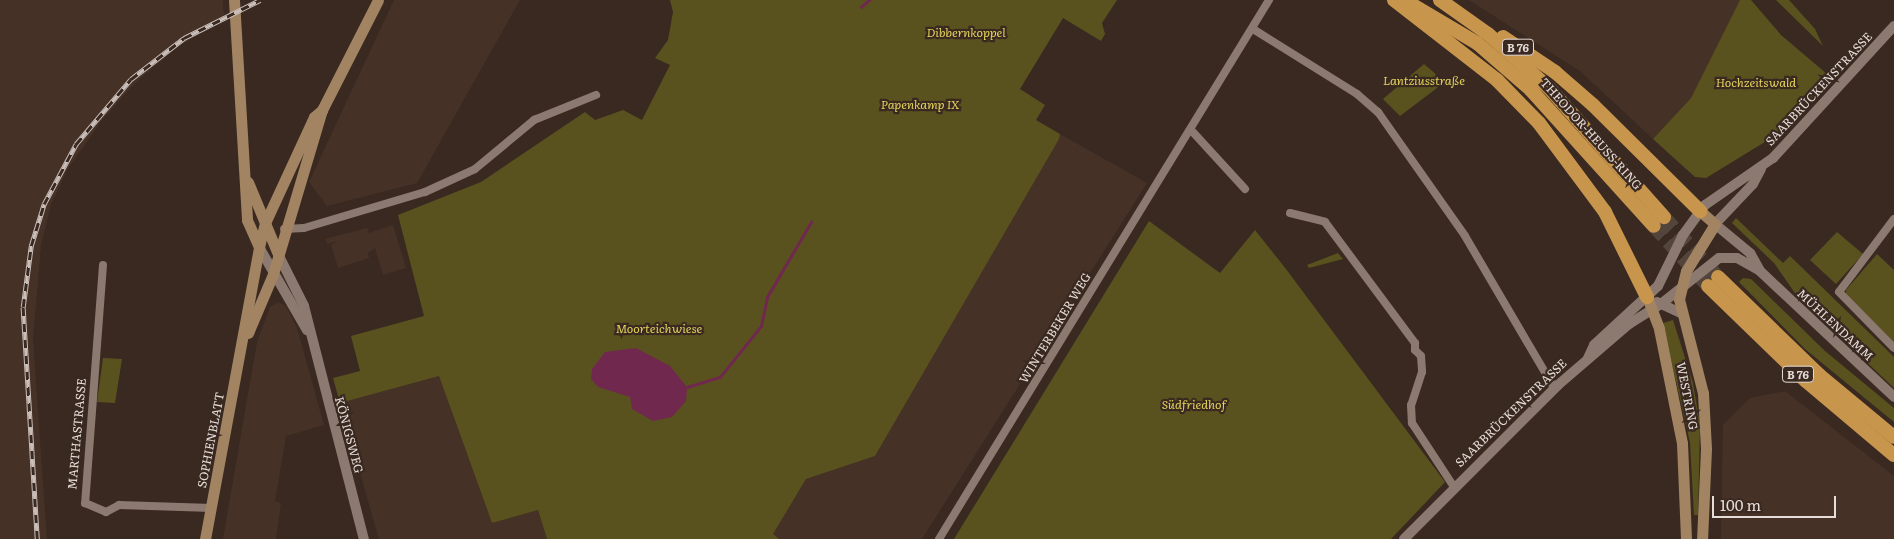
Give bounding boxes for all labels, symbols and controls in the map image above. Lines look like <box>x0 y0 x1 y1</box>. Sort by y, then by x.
park label: Dibbernkoppel <box>926 26 1006 40</box>
street label: SAARBRÜCKENSTRASSE <box>1763 29 1875 149</box>
road number: B 76 <box>1502 38 1534 56</box>
park label: Lantziusstraße <box>1383 74 1465 88</box>
street label: THEODOR-HEUSS-RING <box>1537 75 1645 193</box>
park label: Hochzeitswald <box>1716 76 1796 90</box>
park label: Papenkamp IX <box>881 98 959 112</box>
street label: WINTERBEKER WEG <box>1016 270 1094 386</box>
street label: MÜHLENDAMM <box>1794 286 1876 364</box>
park label: Moorteichwiese <box>616 322 702 336</box>
street label: SAARBRÜCKENSTRASSE <box>1452 356 1570 470</box>
street label: WESTRING <box>1673 361 1701 431</box>
road number: B 76 <box>1782 366 1814 382</box>
street label: MARTHASTRASSE <box>65 378 89 490</box>
street label: SOPHIENBLATT <box>195 391 227 489</box>
street label: KÖNIGSWEG <box>332 395 366 475</box>
park label: Südfriedhof <box>1162 398 1226 412</box>
scale bar <box>1714 486 1838 518</box>
text: 100 m <box>1720 493 1761 516</box>

